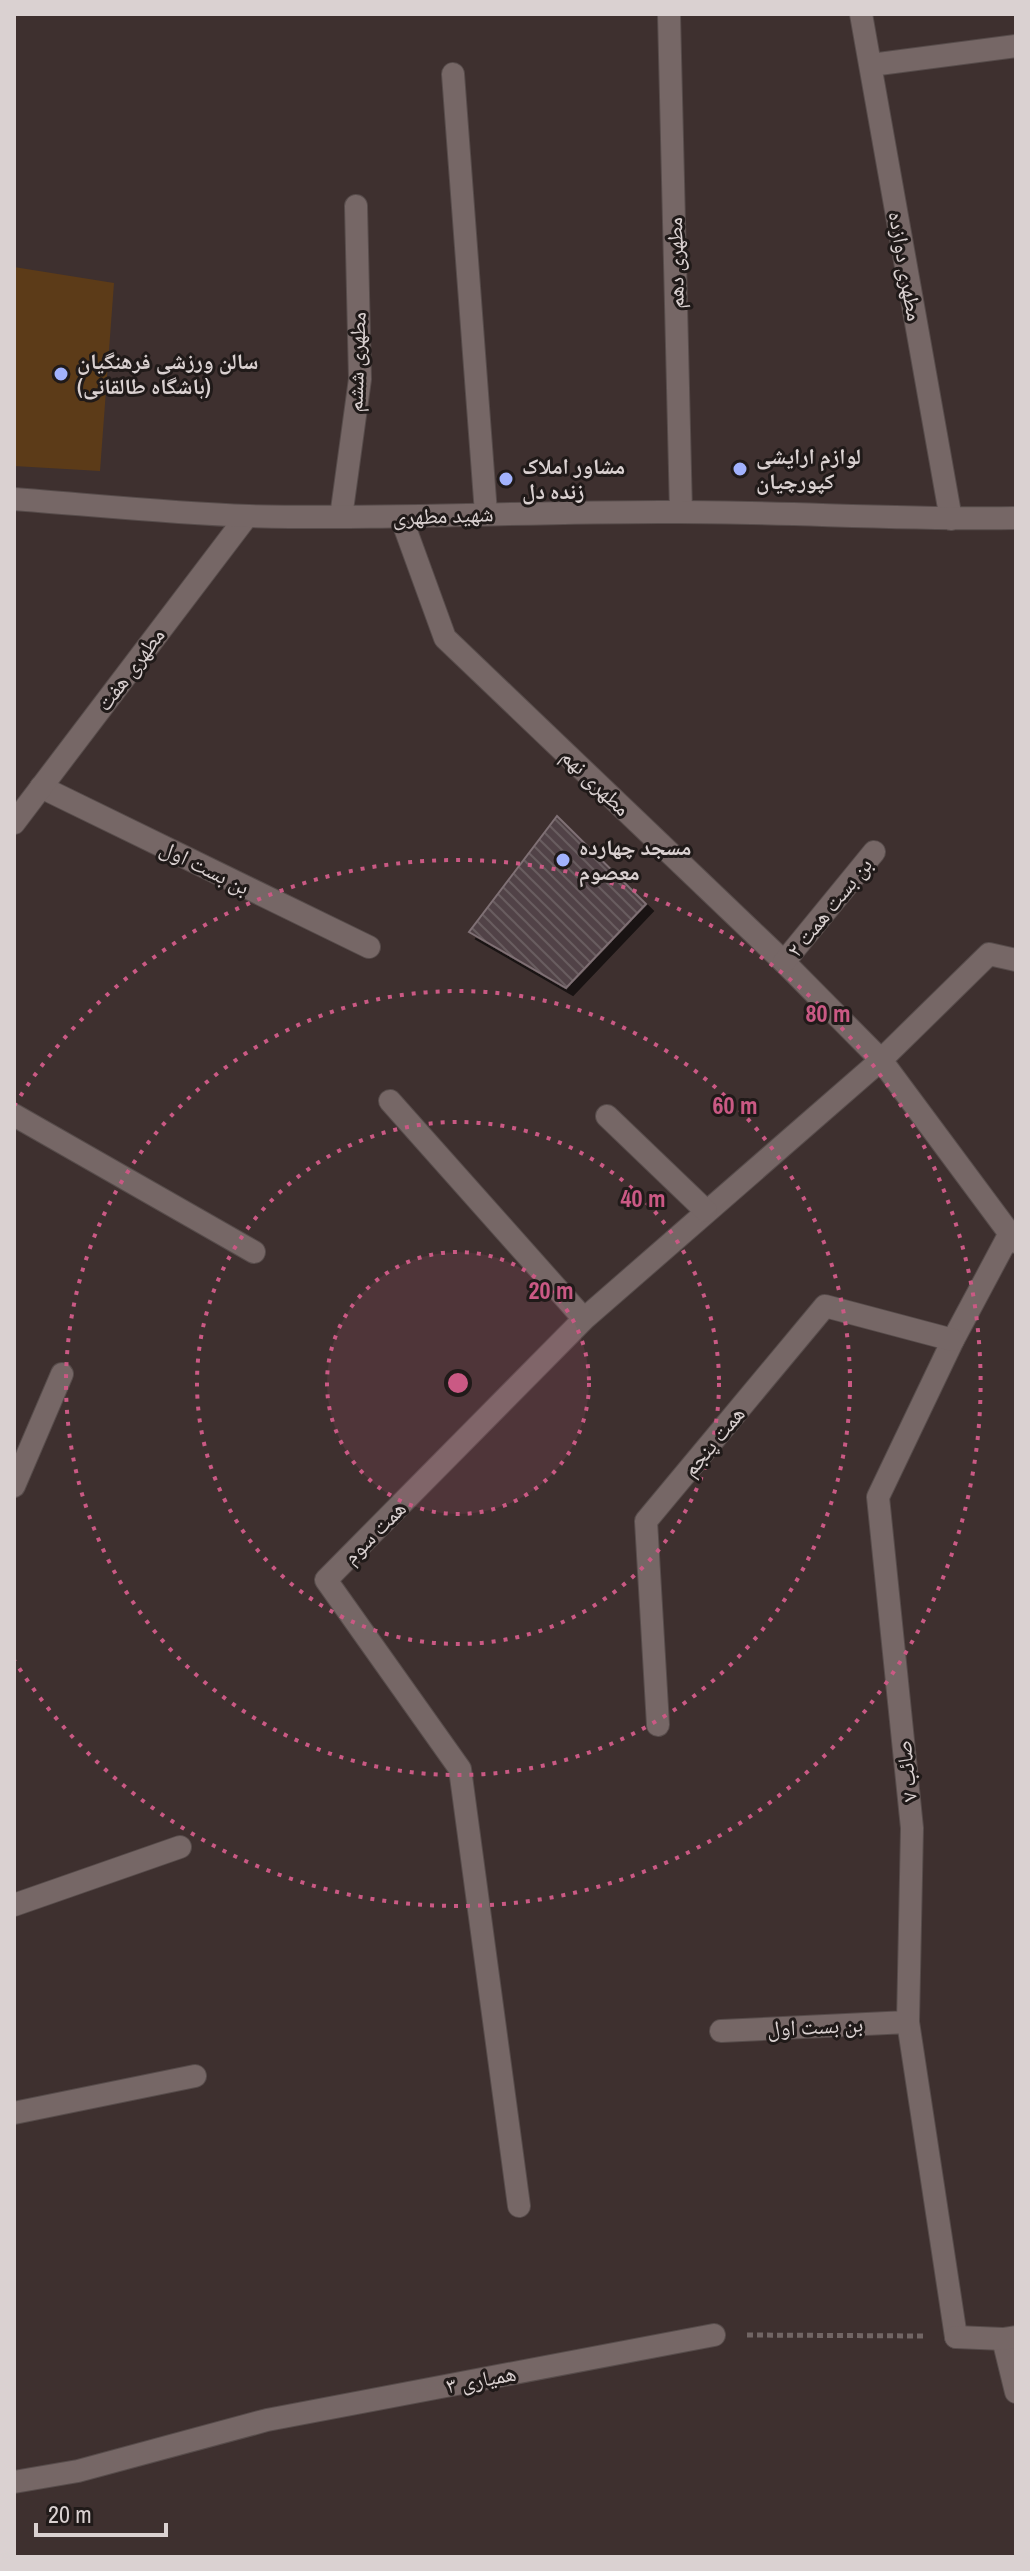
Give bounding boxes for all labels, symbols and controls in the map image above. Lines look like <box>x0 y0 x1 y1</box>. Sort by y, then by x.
street label: مطهری دوازده <box>882 209 930 323</box>
street label: مطهری دهم <box>659 217 691 309</box>
street label: مطهری ششم <box>339 311 373 413</box>
place label: سالن ورزشی فرهنگیان (باشگاه طالقانی) <box>77 346 259 401</box>
marker: سالن ورزشی فرهنگیان (باشگاه طالقانی) <box>52 365 70 383</box>
place label: لوازم ارایشی کپورچیان <box>756 441 861 496</box>
place label: مشاور املاک زنده دل <box>522 451 625 506</box>
marker: لوازم ارایشی کپورچیان <box>731 460 749 478</box>
marker: مشاور املاک زنده دل <box>497 470 515 488</box>
street label: شهید مطهری <box>392 498 494 532</box>
street label: مطهری هفت <box>89 621 171 717</box>
street label: مطهری نهم <box>555 741 637 823</box>
street label: بن بست اول <box>155 832 255 902</box>
place label: مسجد چهارده معصوم <box>579 832 691 888</box>
marker: مسجد چهارده معصوم <box>554 851 572 869</box>
street label: بن بست همت ۲ <box>779 851 879 963</box>
text: 80 m <box>806 997 850 1029</box>
text: 60 m <box>713 1089 757 1121</box>
text: 40 m <box>621 1182 665 1214</box>
text: 20 m <box>529 1274 573 1306</box>
centre of rings <box>444 1369 472 1397</box>
street label: همت پنجم <box>675 1399 751 1483</box>
street label: همت سوم <box>336 1494 412 1570</box>
street label: صائب ۷ <box>888 1739 924 1803</box>
street label: بن بست اول <box>766 2009 864 2043</box>
street label: همیاری ۳ <box>443 2358 519 2400</box>
scale bar <box>36 2487 166 2537</box>
text: 20 m <box>48 2498 92 2530</box>

